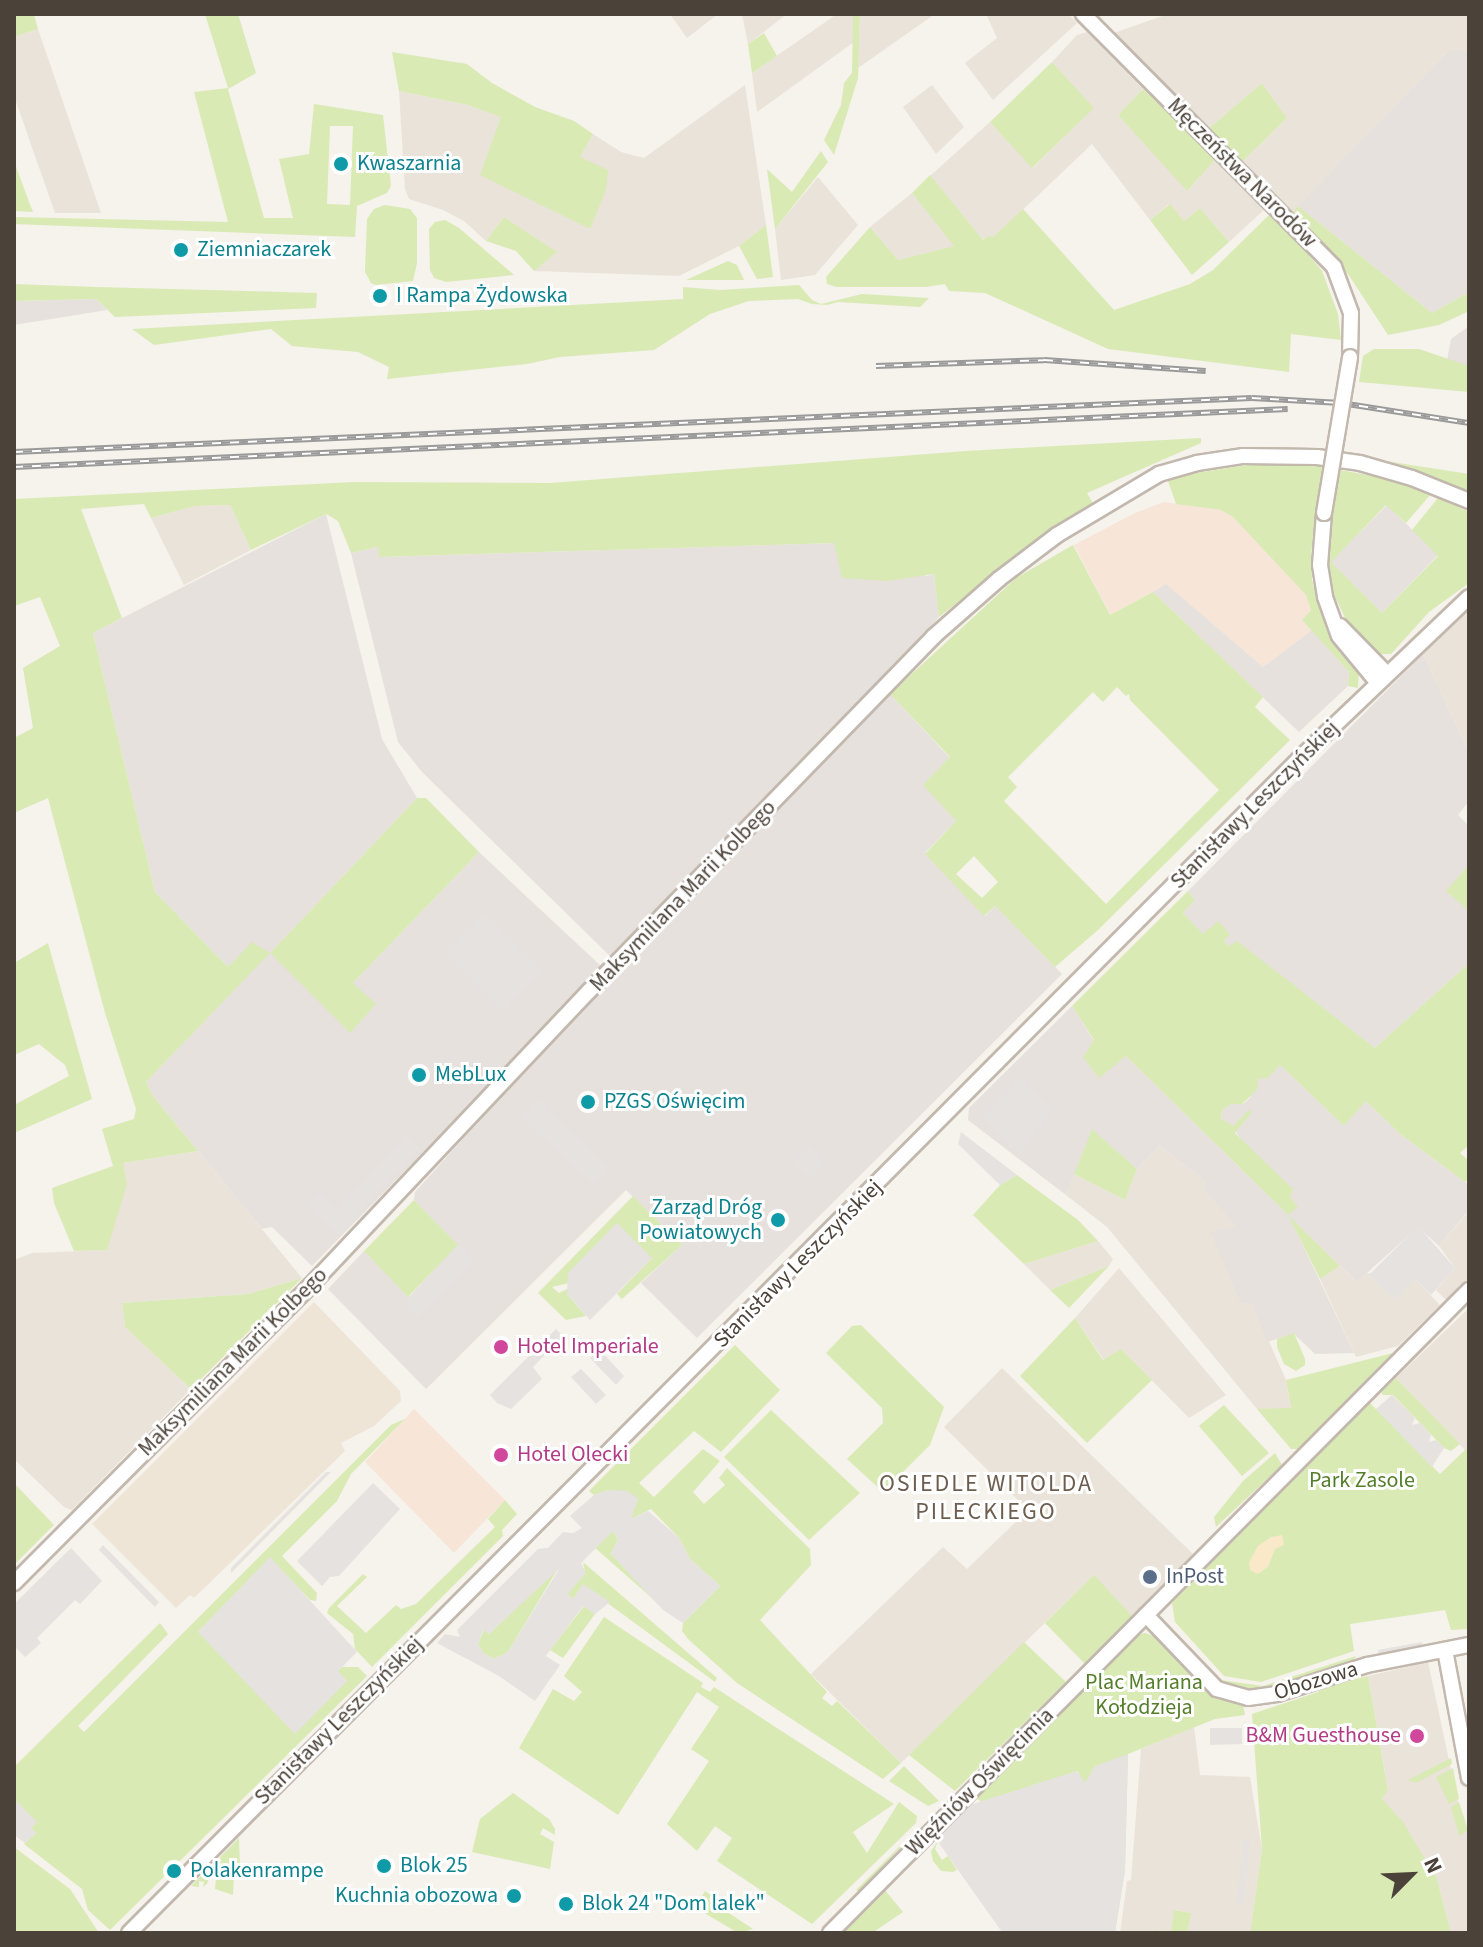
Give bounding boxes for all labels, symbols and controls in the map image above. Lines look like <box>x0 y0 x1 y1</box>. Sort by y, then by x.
street label: Męczeństwa Narodów <box>1162 93 1322 253</box>
place label: Kwaszarnia <box>357 151 461 177</box>
marker: Kwaszarnia <box>332 155 350 173</box>
place label: Ziemniaczarek <box>197 237 331 263</box>
marker: Ziemniaczarek <box>172 241 190 259</box>
place label: I Rampa Żydowska <box>396 283 568 309</box>
marker: I Rampa Żydowska <box>371 287 389 305</box>
street label: Stanisławy Leszczyńskiej <box>1165 715 1345 895</box>
street label: Maksymiliana Marii Kolbego <box>584 795 782 997</box>
place label: MebLux <box>435 1062 506 1088</box>
marker: MebLux <box>410 1066 428 1084</box>
place label: PZGS Oświęcim <box>604 1089 746 1115</box>
marker: PZGS Oświęcim <box>579 1093 597 1111</box>
street label: Stanisławy Leszczyńskiej <box>708 1174 888 1354</box>
place label: Zarząd Dróg Powiatowych <box>639 1194 762 1246</box>
marker: Zarząd Dróg Powiatowych <box>769 1211 787 1229</box>
street label: Maksymiliana Marii Kolbego <box>133 1262 333 1462</box>
place label: Hotel Imperiale <box>517 1334 659 1360</box>
marker: Hotel Imperiale <box>492 1338 510 1356</box>
place label: Hotel Olecki <box>517 1442 628 1468</box>
marker: Hotel Olecki <box>492 1446 510 1464</box>
park label: Park Zasole <box>1309 1468 1415 1494</box>
district label: OSIEDLE WITOLDA PILECKIEGO <box>879 1470 1093 1526</box>
place label: InPost <box>1166 1564 1224 1590</box>
marker: InPost <box>1141 1568 1159 1586</box>
street label: Stanisławy Leszczyńskiej <box>249 1631 429 1811</box>
street label: Obozowa <box>1271 1656 1361 1706</box>
park label: Plac Mariana Kołodzieja <box>1085 1669 1203 1720</box>
street label: Więźniów Oświęcimia <box>900 1702 1060 1862</box>
place label: B&M Guesthouse <box>1246 1723 1401 1749</box>
marker: B&M Guesthouse <box>1408 1727 1426 1745</box>
north arrow <box>1371 1835 1451 1915</box>
text: N <box>1415 1852 1451 1878</box>
place label: Blok 25 <box>400 1853 468 1879</box>
marker: Blok 25 <box>375 1857 393 1875</box>
place label: Polakenrampe <box>190 1858 324 1884</box>
marker: Polakenrampe <box>165 1862 183 1880</box>
place label: Kuchnia obozowa <box>335 1883 498 1909</box>
marker: Kuchnia obozowa <box>505 1887 523 1905</box>
place label: Blok 24 "Dom lalek" <box>582 1891 765 1917</box>
marker: Blok 24 "Dom lalek" <box>557 1895 575 1913</box>

